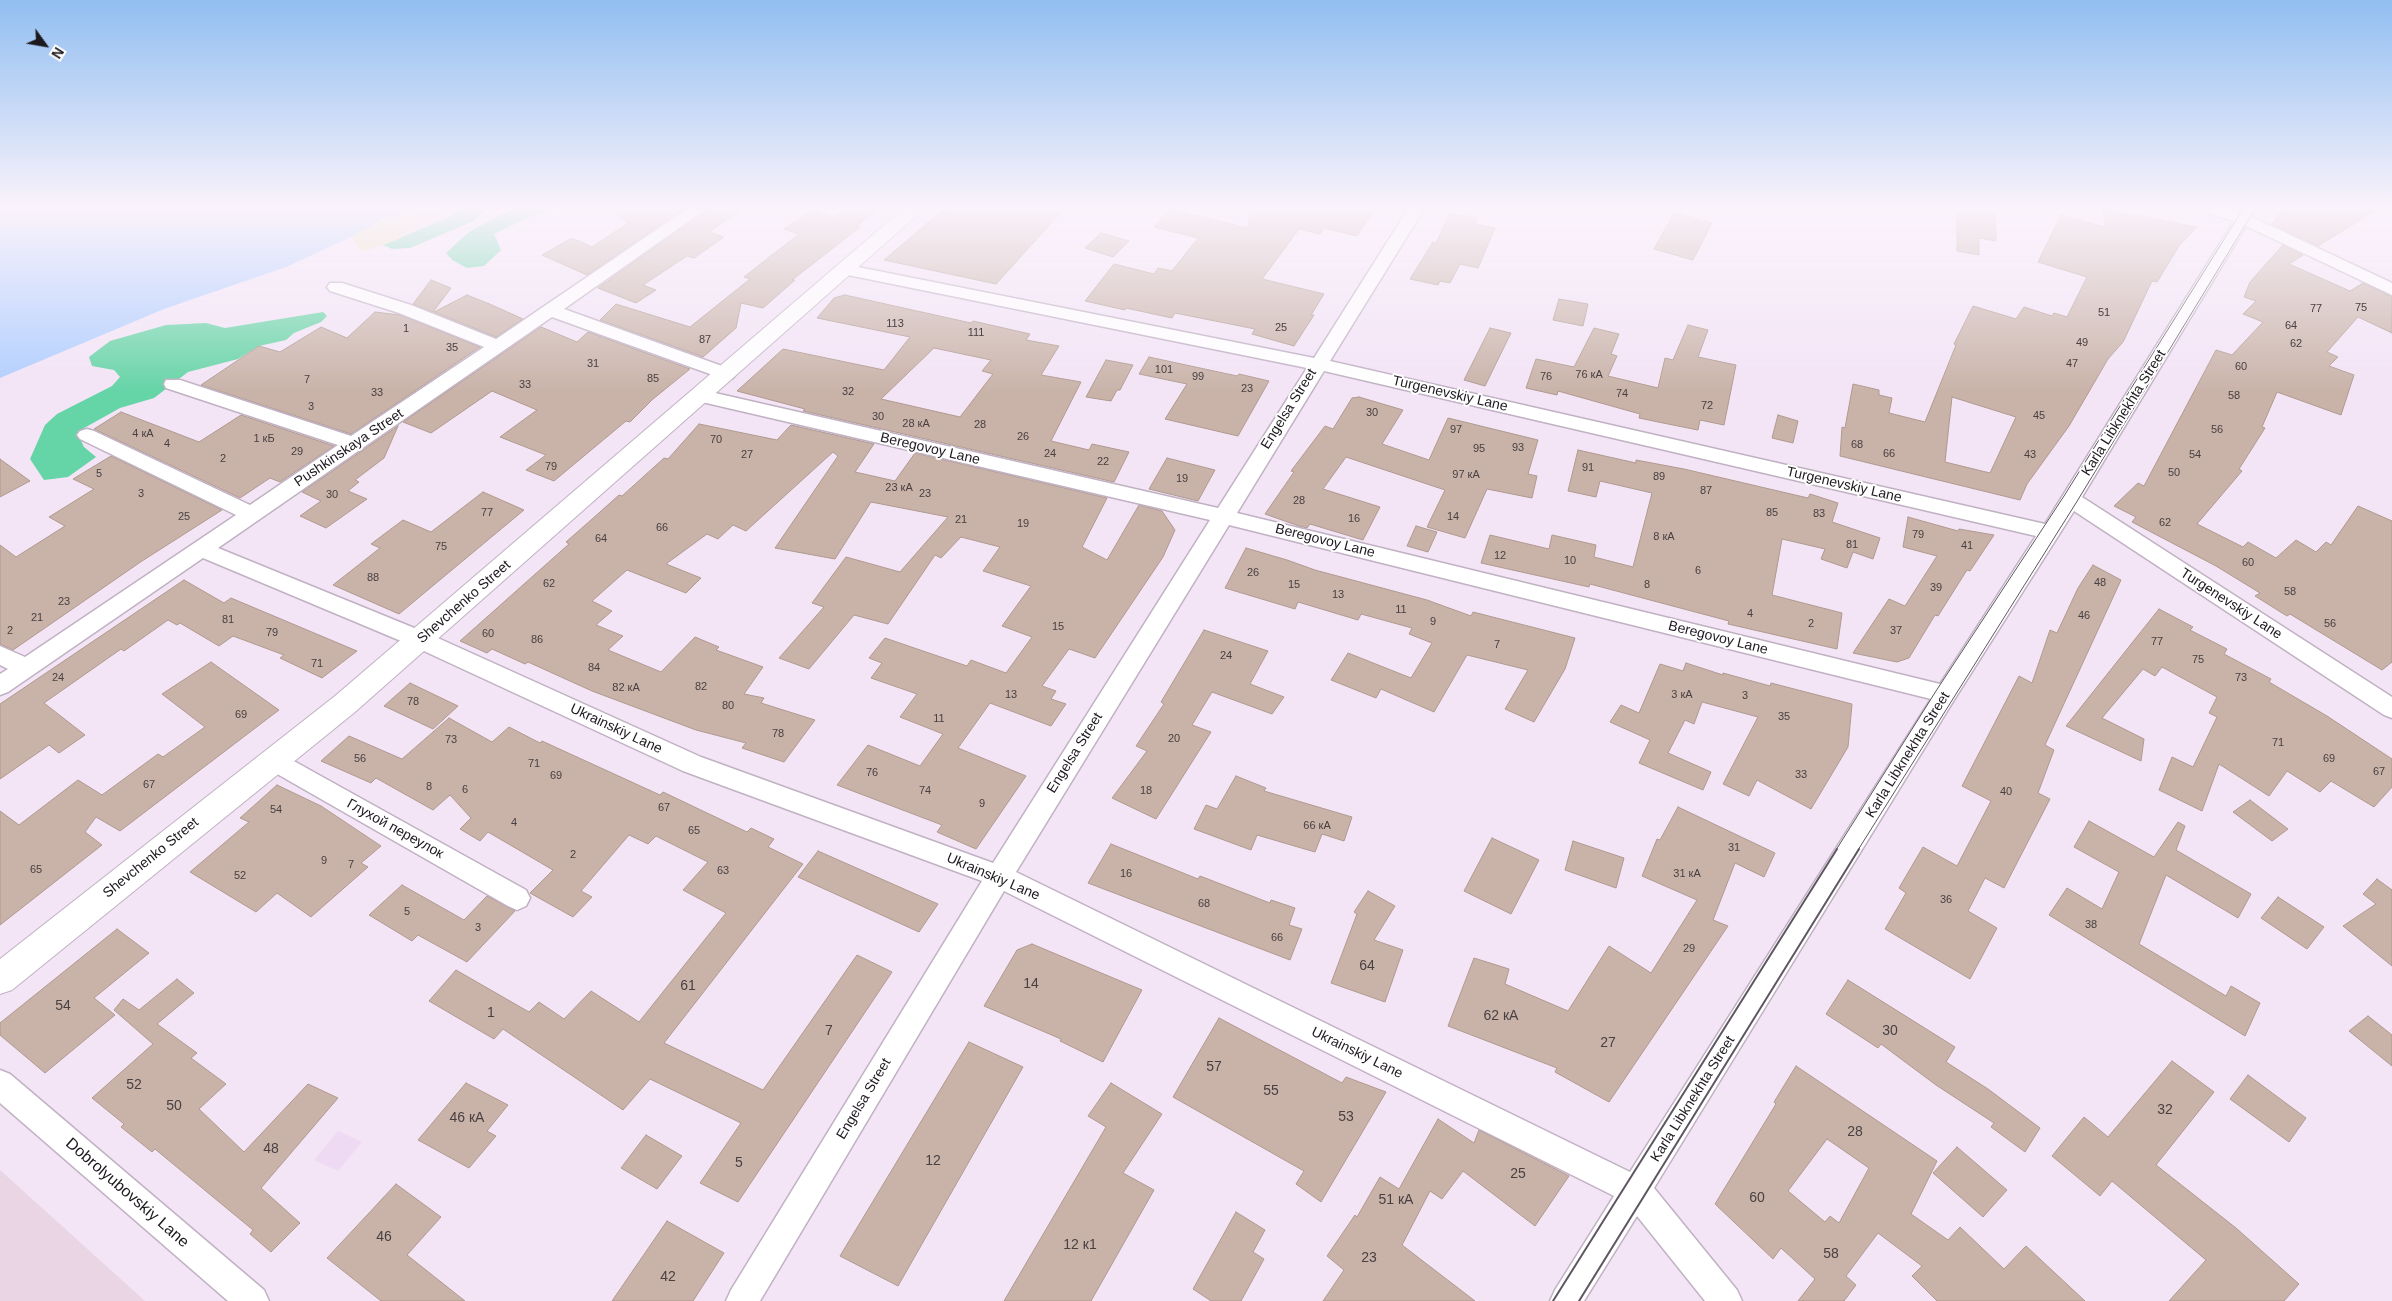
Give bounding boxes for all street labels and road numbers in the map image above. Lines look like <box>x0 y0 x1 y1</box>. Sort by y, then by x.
street label: Karla Libknekhta Street <box>2078 347 2170 479</box>
street label: Engelsa Street <box>1258 366 1320 452</box>
street label: Turgenevskiy Lane <box>1391 373 1509 415</box>
street label: Pushkinskaya Street <box>291 405 407 491</box>
street label: Beregovoy Lane <box>878 429 982 469</box>
street label: Turgenevskiy Lane <box>1785 464 1903 506</box>
street label: Beregovoy Lane <box>1273 521 1377 561</box>
street label: Shevchenko Street <box>414 557 514 647</box>
street label: Turgenevskiy Lane <box>2177 565 2285 643</box>
street label: Beregovoy Lane <box>1666 618 1770 658</box>
street label: Karla Libknekhta Street <box>1862 689 1954 821</box>
street label: Ukrainskiy Lane <box>567 700 665 758</box>
street label: Engelsa Street <box>1044 710 1106 796</box>
street label: Глухой переулок <box>344 795 446 863</box>
street label: Shevchenko Street <box>100 814 202 902</box>
street label: Ukrainskiy Lane <box>944 850 1042 904</box>
street label: Ukrainskiy Lane <box>1309 1024 1405 1082</box>
street label: Karla Libknekhta Street <box>1647 1033 1739 1165</box>
street label: Engelsa Street <box>833 1055 895 1143</box>
street label: Dobrolyubovskiy Lane <box>61 1134 193 1252</box>

